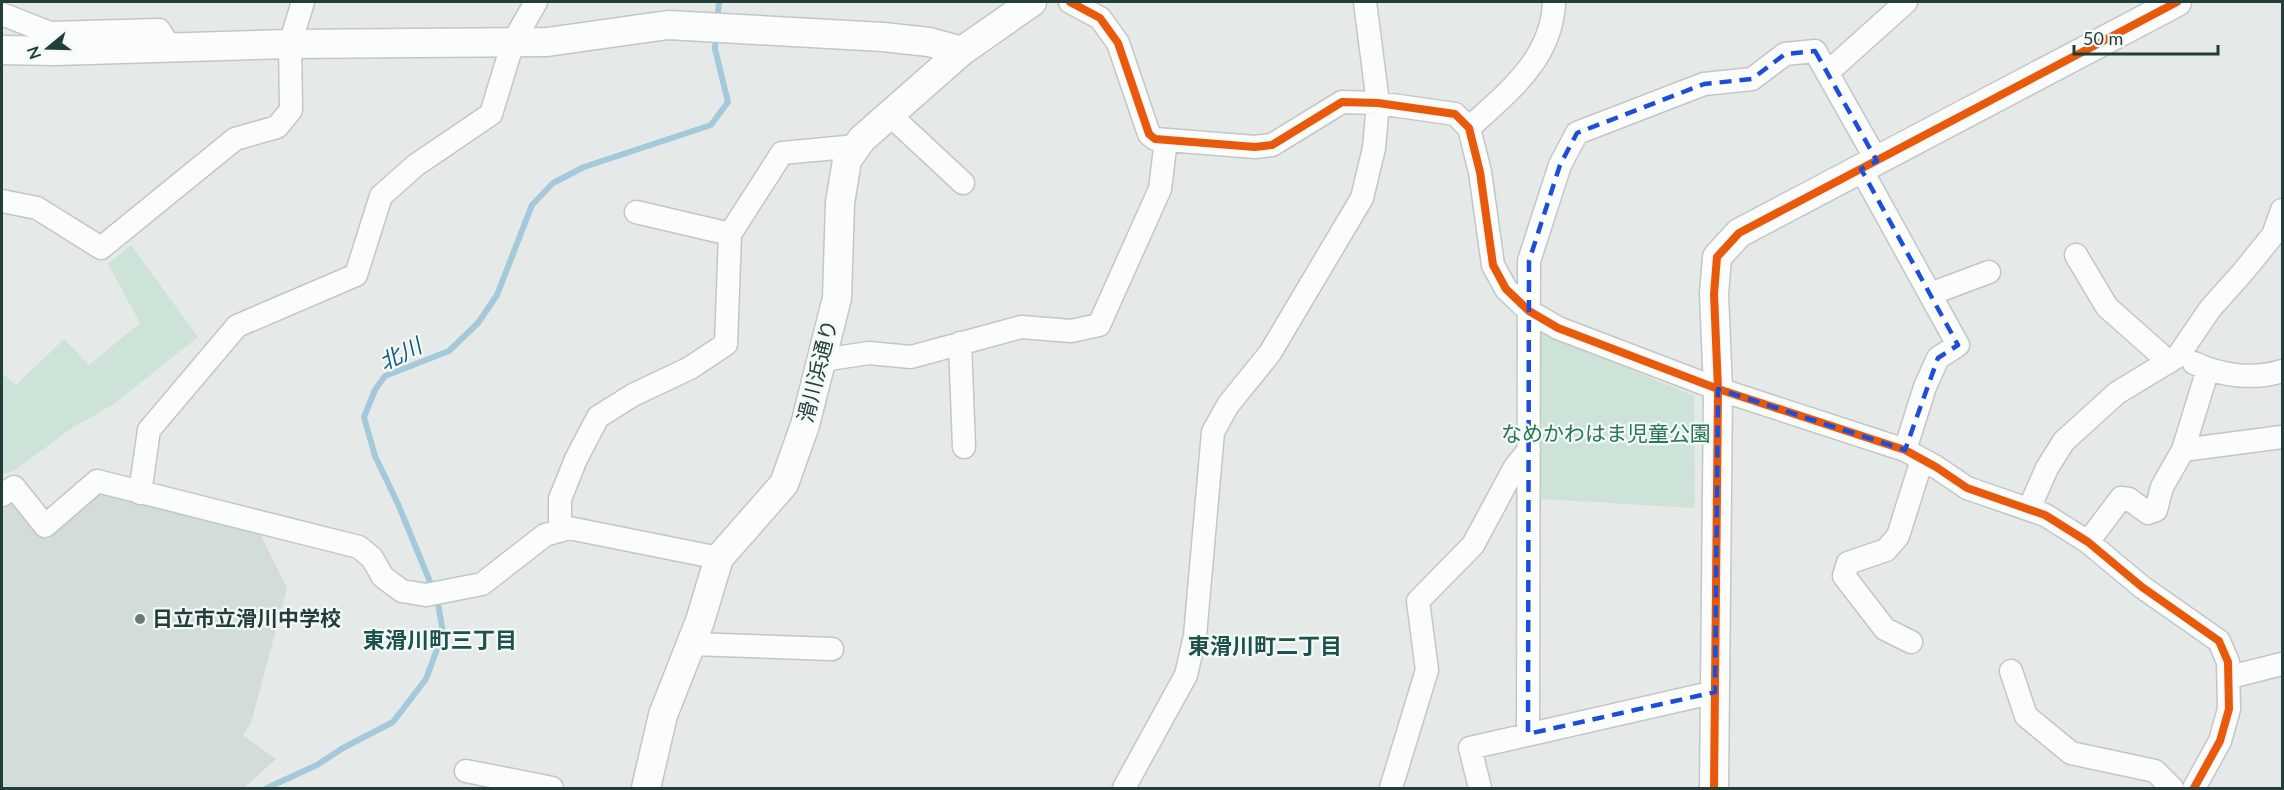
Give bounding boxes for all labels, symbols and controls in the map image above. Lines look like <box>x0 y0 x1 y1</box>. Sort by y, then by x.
north arrow <box>18 18 78 78</box>
scale bar <box>2074 18 2218 56</box>
text: 50 m <box>2083 27 2123 49</box>
text: N <box>22 44 44 62</box>
street label: 滑川浜通り <box>792 317 841 425</box>
water label: 北川 <box>374 331 427 376</box>
park label: なめかわはま児童公園 <box>1501 420 1711 445</box>
place label: 日立市立滑川中学校 <box>152 605 341 630</box>
marker: 日立市立滑川中学校 <box>133 612 147 626</box>
district label: 東滑川町三丁目 <box>363 626 517 653</box>
district label: 東滑川町二丁目 <box>1188 632 1342 659</box>

